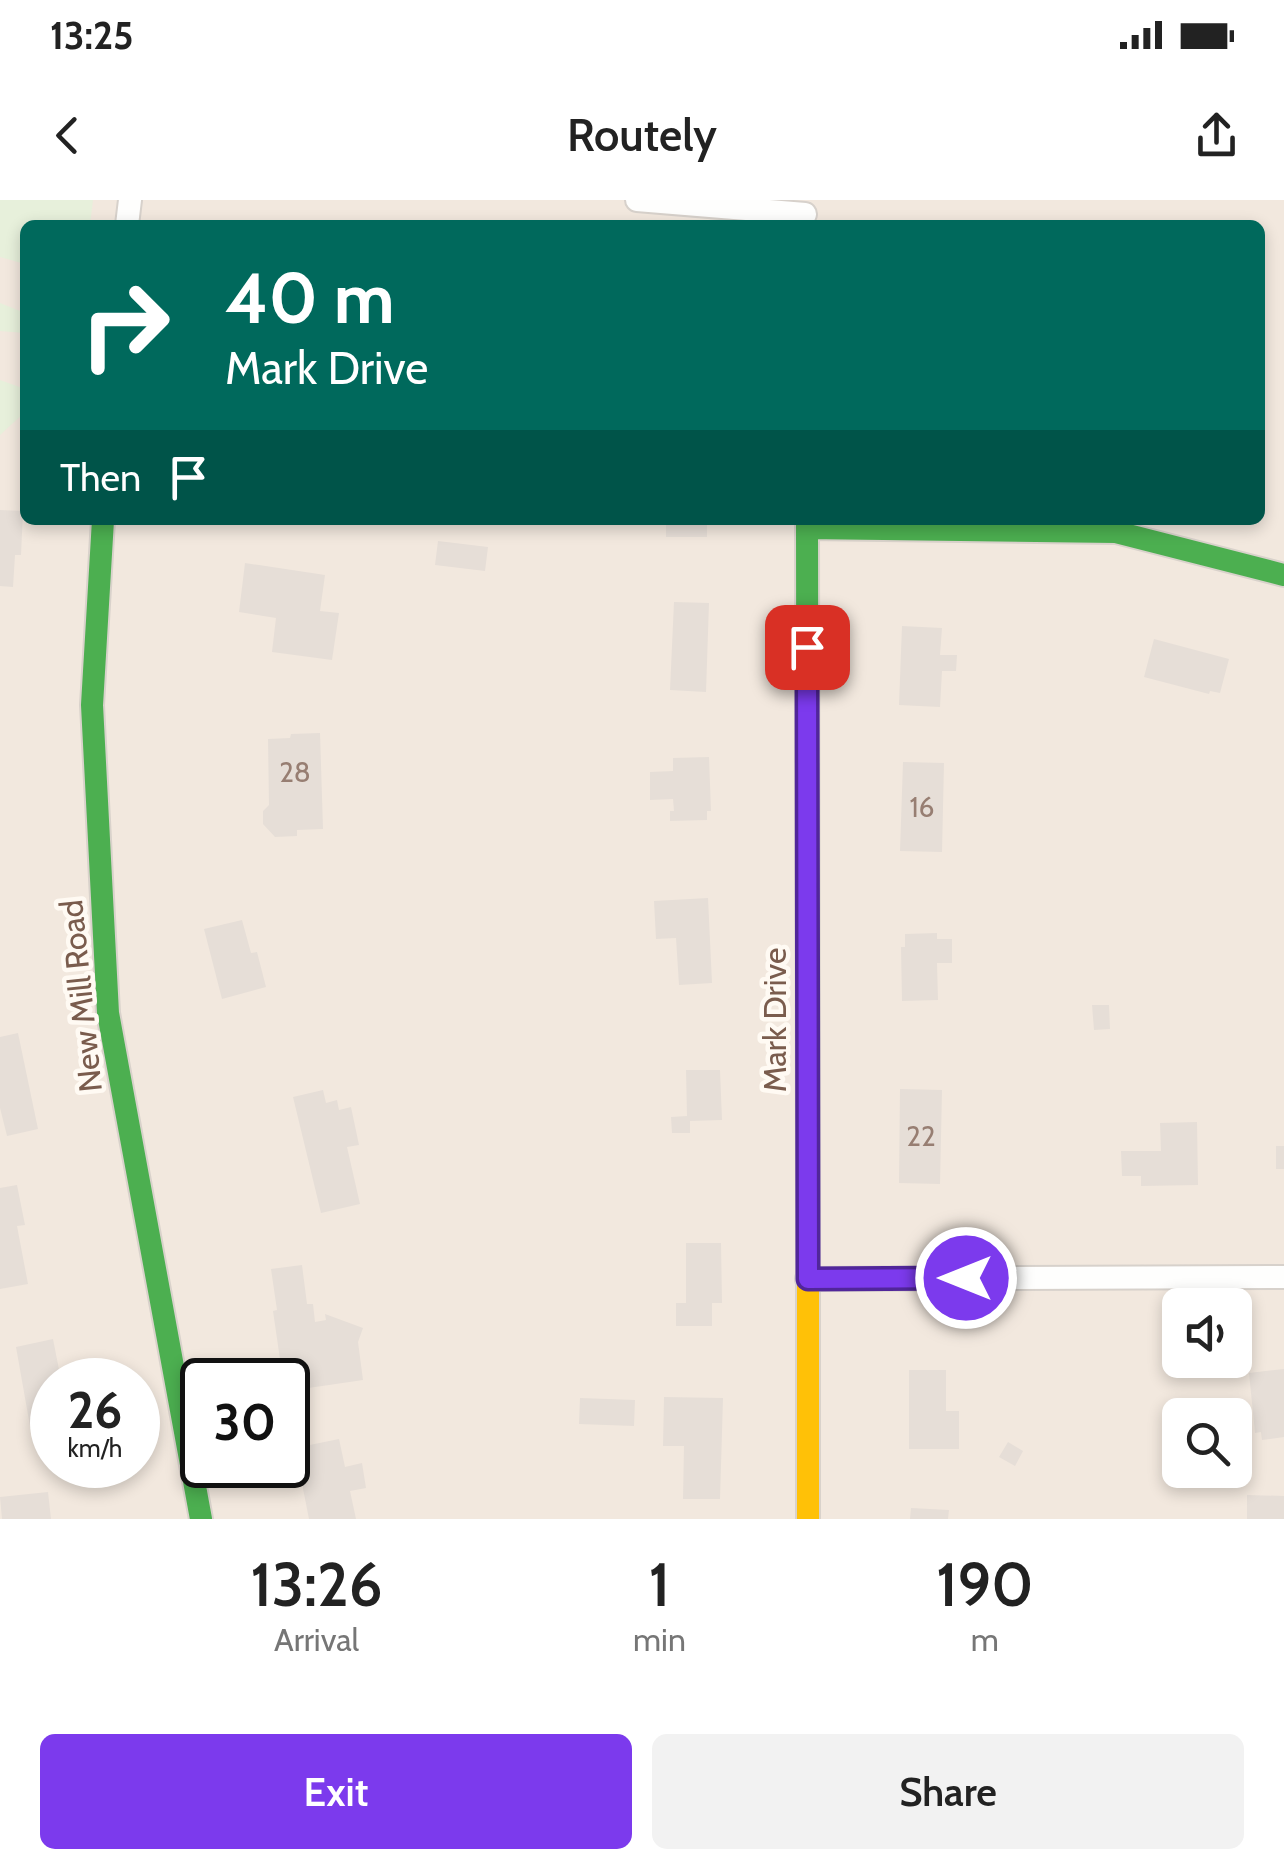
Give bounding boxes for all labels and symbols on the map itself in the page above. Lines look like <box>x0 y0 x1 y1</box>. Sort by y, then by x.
pin <box>765 605 850 690</box>
house number: 28 <box>279 755 311 789</box>
house number: 16 <box>909 790 935 824</box>
street label: New Mill Road <box>51 898 110 1094</box>
street label: Mark Drive <box>755 948 794 1092</box>
house number: 22 <box>906 1119 936 1153</box>
position arrow <box>914 1226 1018 1330</box>
speed limit sign: 30 <box>180 1358 310 1488</box>

